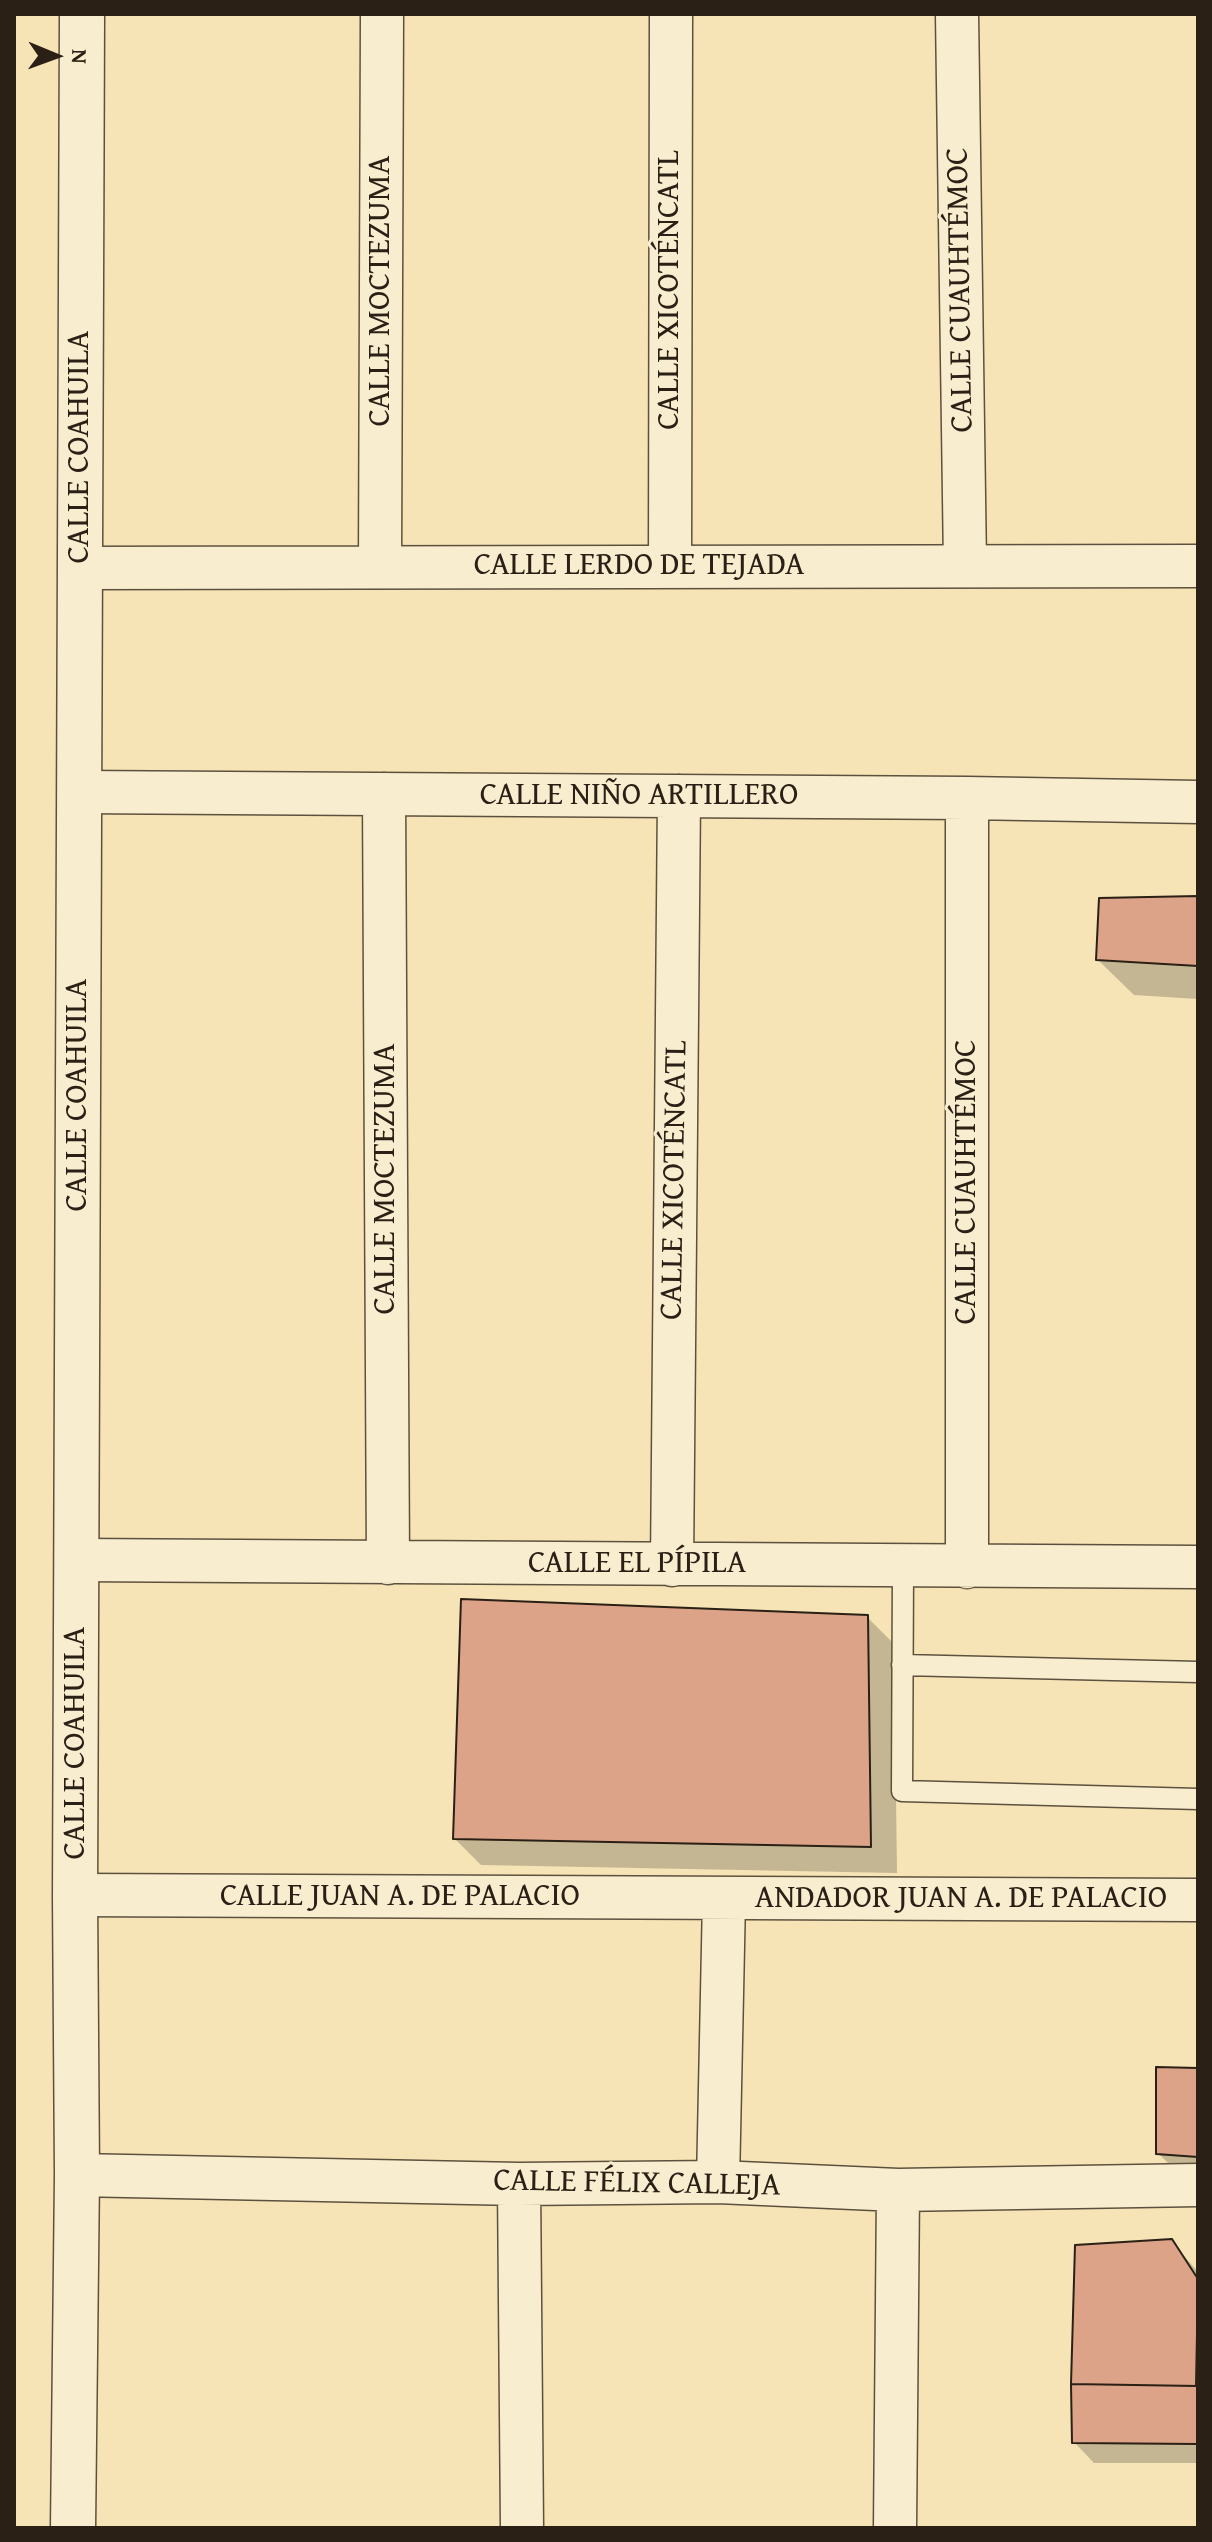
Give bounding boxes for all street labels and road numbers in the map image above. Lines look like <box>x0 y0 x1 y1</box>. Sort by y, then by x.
street label: CALLE CUAUHTÉMOC <box>939 147 983 433</box>
street label: CALLE XICOTÉNCATL <box>651 150 689 430</box>
street label: CALLE MOCTEZUMA <box>362 155 400 427</box>
street label: CALLE COAHUILA <box>61 331 99 563</box>
street label: CALLE LERDO DE TEJADA <box>474 547 804 585</box>
street label: CALLE NIÑO ARTILLERO <box>480 777 798 815</box>
street label: CALLE COAHUILA <box>59 979 97 1211</box>
street label: CALLE XICOTÉNCATL <box>653 1040 697 1320</box>
street label: CALLE CUAUHTÉMOC <box>948 1040 986 1324</box>
street label: CALLE MOCTEZUMA <box>367 1043 405 1315</box>
street label: CALLE EL PÍPILA <box>528 1545 746 1583</box>
street label: CALLE COAHUILA <box>57 1627 95 1859</box>
street label: CALLE JUAN A. DE PALACIO <box>220 1878 580 1916</box>
street label: ANDADOR JUAN A. DE PALACIO <box>755 1880 1167 1918</box>
street label: CALLE FÉLIX CALLEJA <box>493 2162 781 2206</box>

